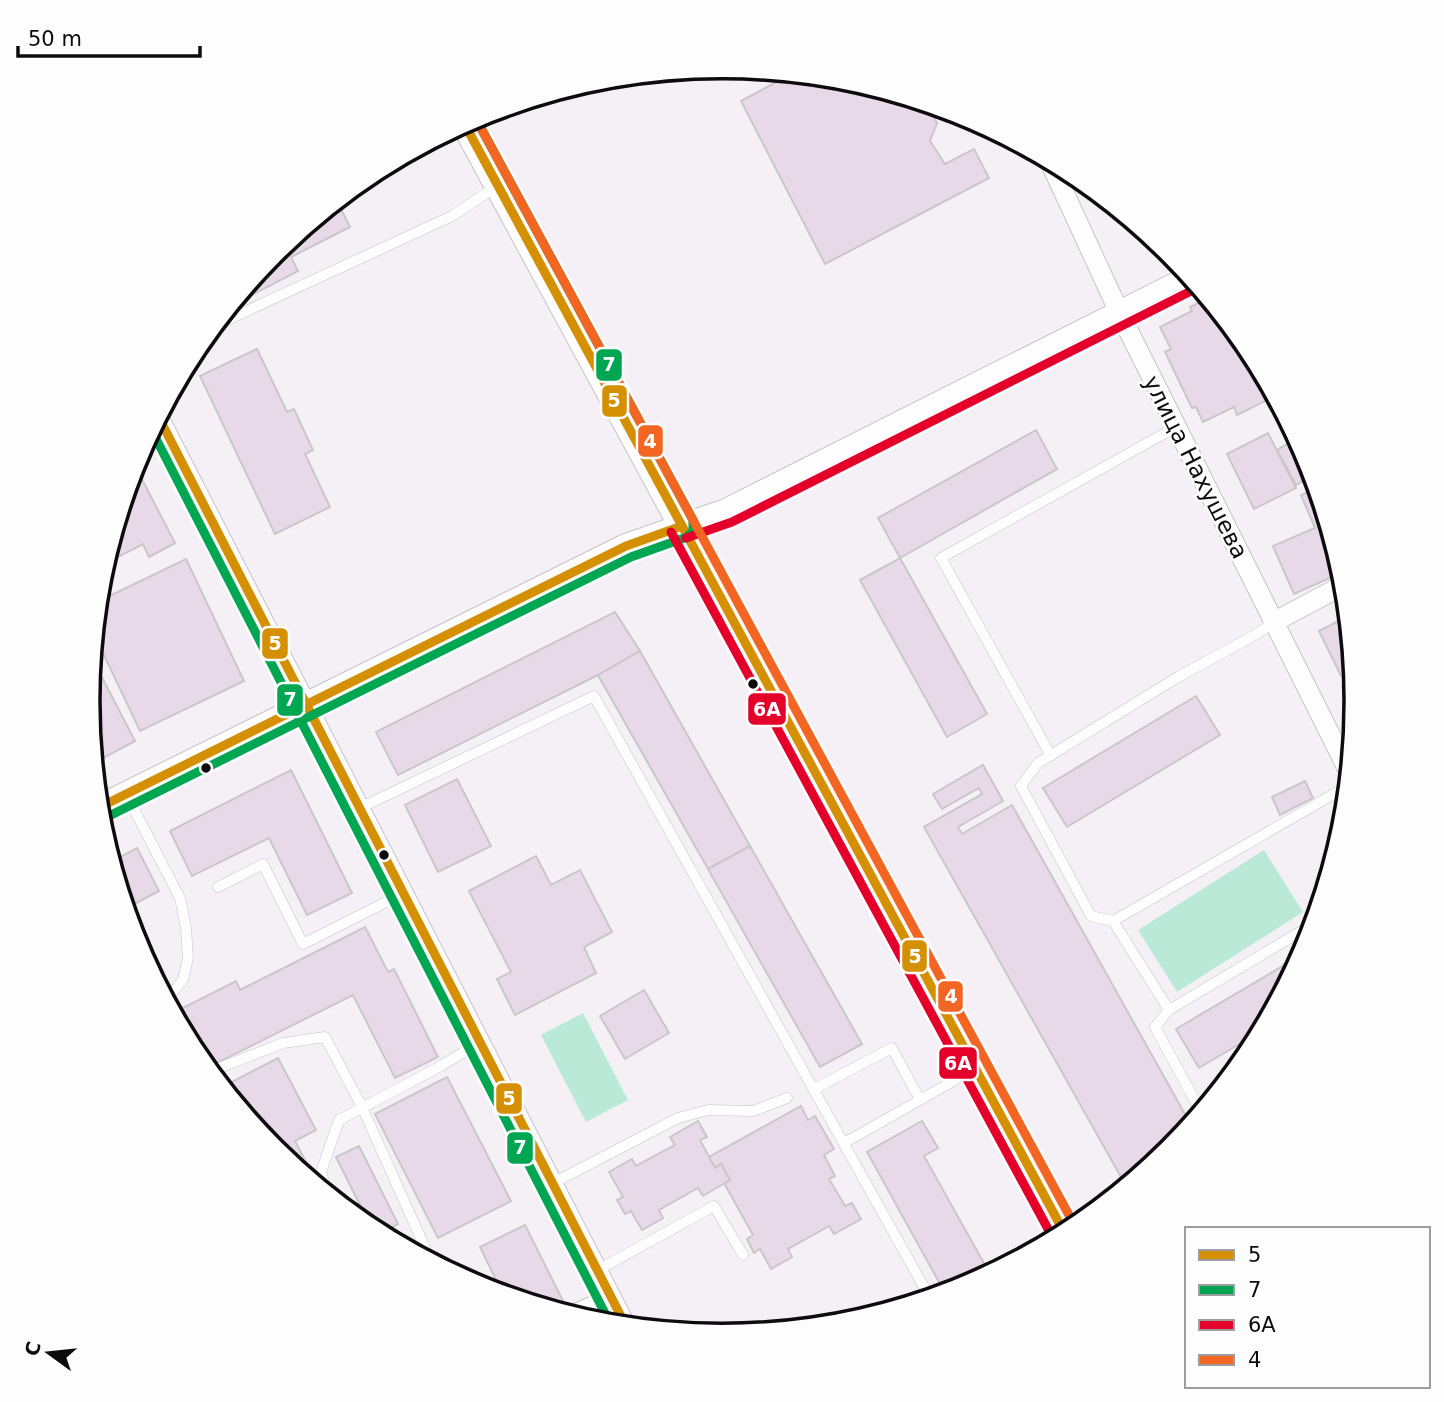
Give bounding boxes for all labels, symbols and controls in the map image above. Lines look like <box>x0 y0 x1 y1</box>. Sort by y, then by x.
scale bar <box>18 14 200 58</box>
text: 50 m <box>28 27 82 51</box>
line badge: 7 <box>595 348 623 382</box>
text: 7 <box>602 353 616 375</box>
street label: улица Нахушева <box>1139 371 1253 563</box>
line badge: 5 <box>601 384 628 418</box>
text: 5 <box>607 389 621 411</box>
line badge: 4 <box>637 424 664 458</box>
text: 4 <box>643 430 657 452</box>
line badge: 5 <box>261 627 289 660</box>
text: 5 <box>268 632 282 654</box>
unlabelled marker <box>746 677 760 691</box>
line badge: 7 <box>276 683 304 717</box>
text: 7 <box>283 688 297 710</box>
line badge: 6А <box>747 692 787 726</box>
text: 6А <box>753 698 781 720</box>
unlabelled marker <box>199 761 213 775</box>
unlabelled marker <box>377 848 391 862</box>
line badge: 5 <box>901 939 928 973</box>
text: 5 <box>908 945 922 967</box>
line badge: 4 <box>937 980 964 1013</box>
text: 4 <box>944 985 958 1007</box>
line badge: 6А <box>938 1046 978 1080</box>
text: 6А <box>944 1052 972 1074</box>
line badge: 5 <box>495 1082 523 1115</box>
text: 5 <box>502 1087 516 1109</box>
line badge: 7 <box>506 1131 534 1165</box>
text: 7 <box>513 1136 527 1158</box>
legend <box>1185 1227 1430 1388</box>
text: 5 <box>1248 1243 1261 1267</box>
text: 7 <box>1248 1278 1261 1302</box>
text: 6А <box>1248 1313 1276 1337</box>
north arrow <box>14 1318 84 1388</box>
text: С <box>20 1339 45 1358</box>
text: 4 <box>1248 1348 1261 1372</box>

